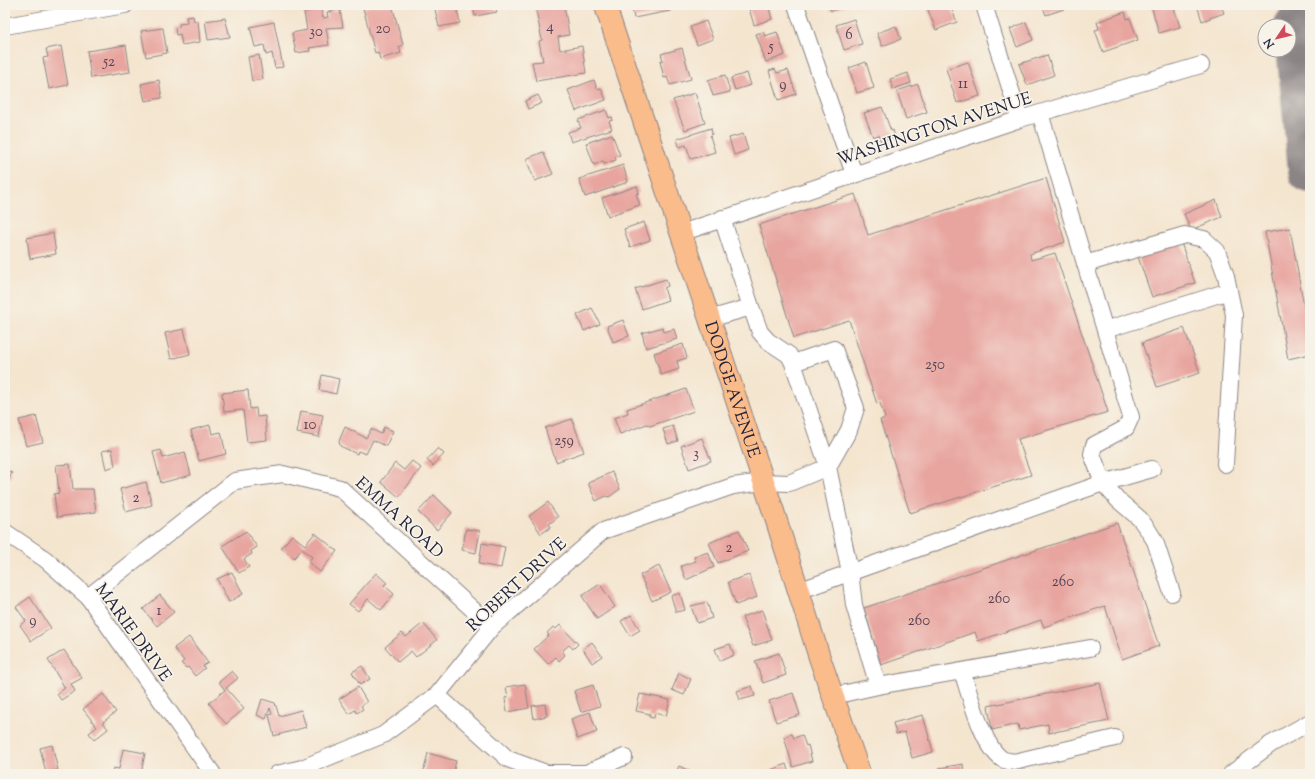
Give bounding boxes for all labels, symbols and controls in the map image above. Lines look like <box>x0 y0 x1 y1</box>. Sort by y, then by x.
house number: 4 <box>546 17 554 38</box>
north arrow <box>1257 18 1297 58</box>
house number: 20 <box>376 19 391 40</box>
house number: 30 <box>309 22 323 43</box>
house number: 6 <box>845 25 853 46</box>
text: N <box>1260 35 1279 52</box>
house number: 5 <box>767 37 774 58</box>
house number: 52 <box>102 52 115 73</box>
house number: 11 <box>958 74 968 95</box>
house number: 9 <box>779 75 787 96</box>
street label: WASHINGTON AVENUE <box>834 87 1035 173</box>
street label: DODGE AVENUE <box>697 319 765 461</box>
house number: 250 <box>925 355 945 376</box>
house number: 10 <box>304 415 317 436</box>
house number: 259 <box>554 431 574 452</box>
house number: 3 <box>693 444 699 465</box>
street label: EMMA ROAD <box>349 472 448 565</box>
house number: 2 <box>132 488 140 509</box>
street label: ROBERT DRIVE <box>462 533 573 638</box>
house number: 2 <box>725 538 733 559</box>
house number: 260 <box>1052 572 1074 593</box>
street label: MARIE DRIVE <box>88 579 176 687</box>
house number: 260 <box>988 589 1010 610</box>
house number: 1 <box>156 601 162 622</box>
house number: 9 <box>29 611 37 632</box>
house number: 260 <box>908 611 930 632</box>

